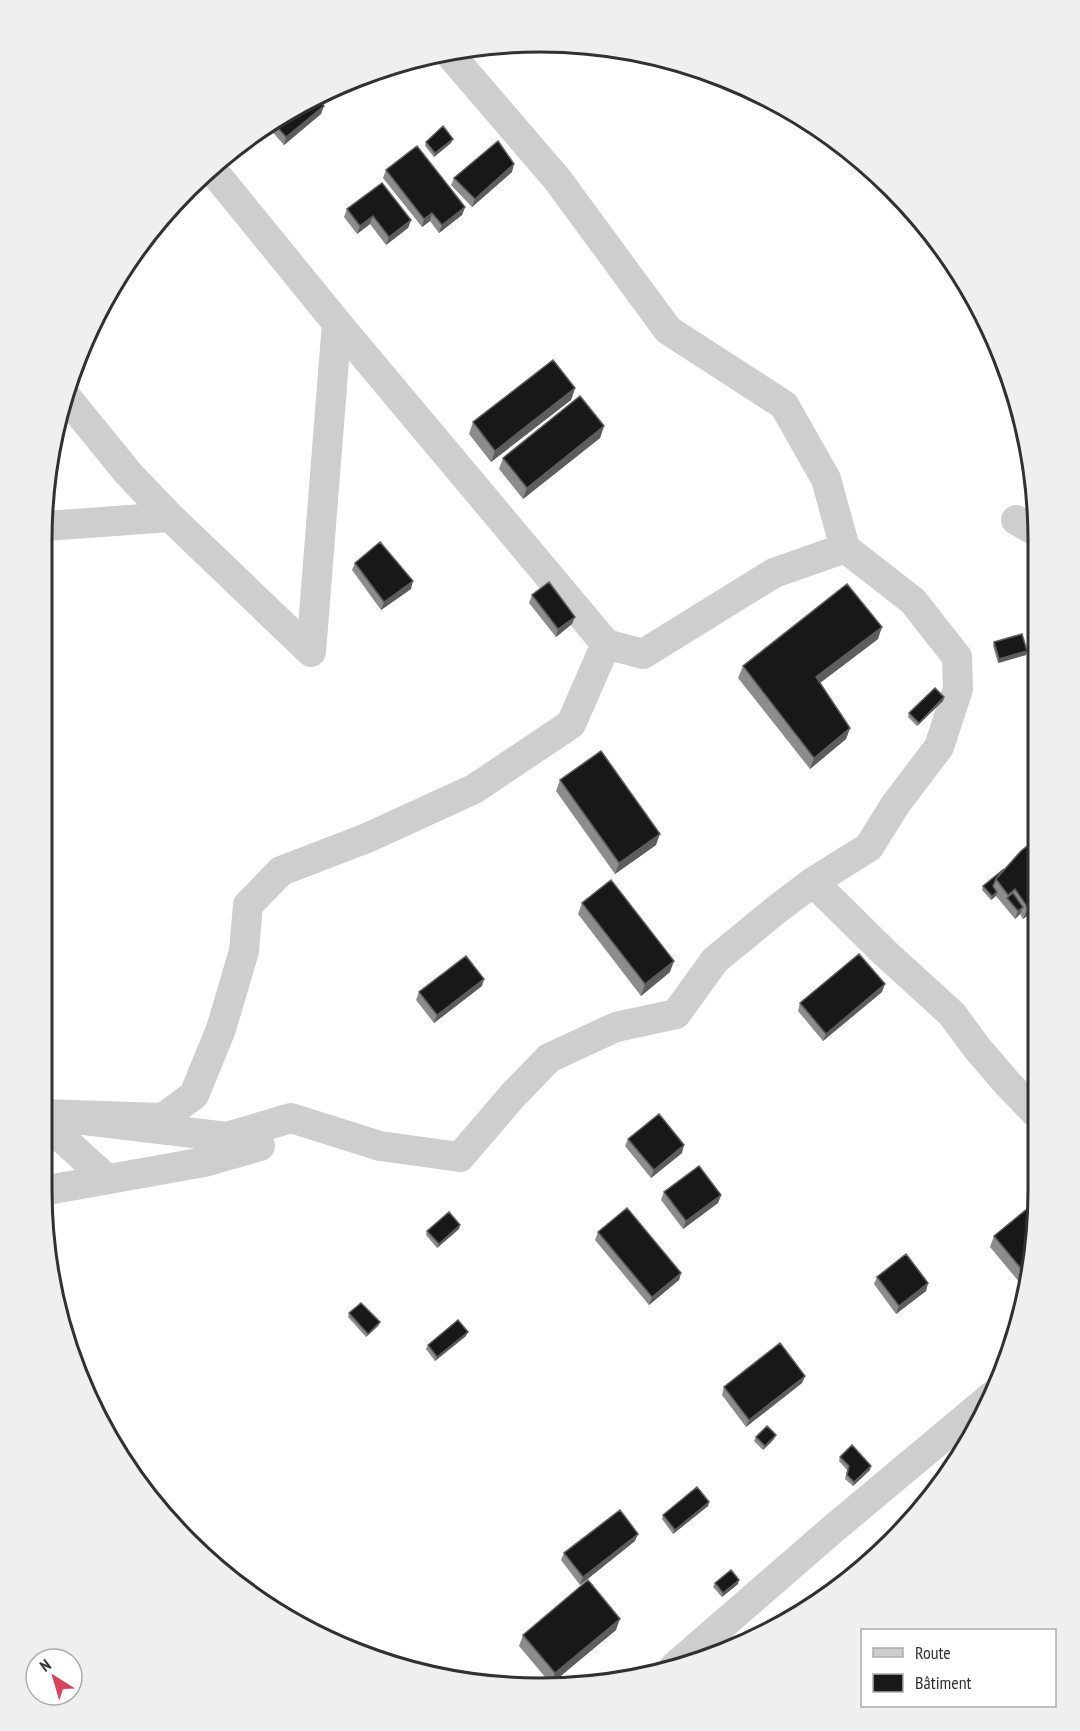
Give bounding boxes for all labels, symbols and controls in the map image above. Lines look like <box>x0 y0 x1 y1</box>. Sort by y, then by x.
legend <box>861 1629 1056 1707</box>
text: Route <box>915 1641 951 1664</box>
north arrow <box>24 1647 84 1707</box>
text: N <box>36 1654 54 1676</box>
text: Bâtiment <box>915 1671 972 1694</box>

